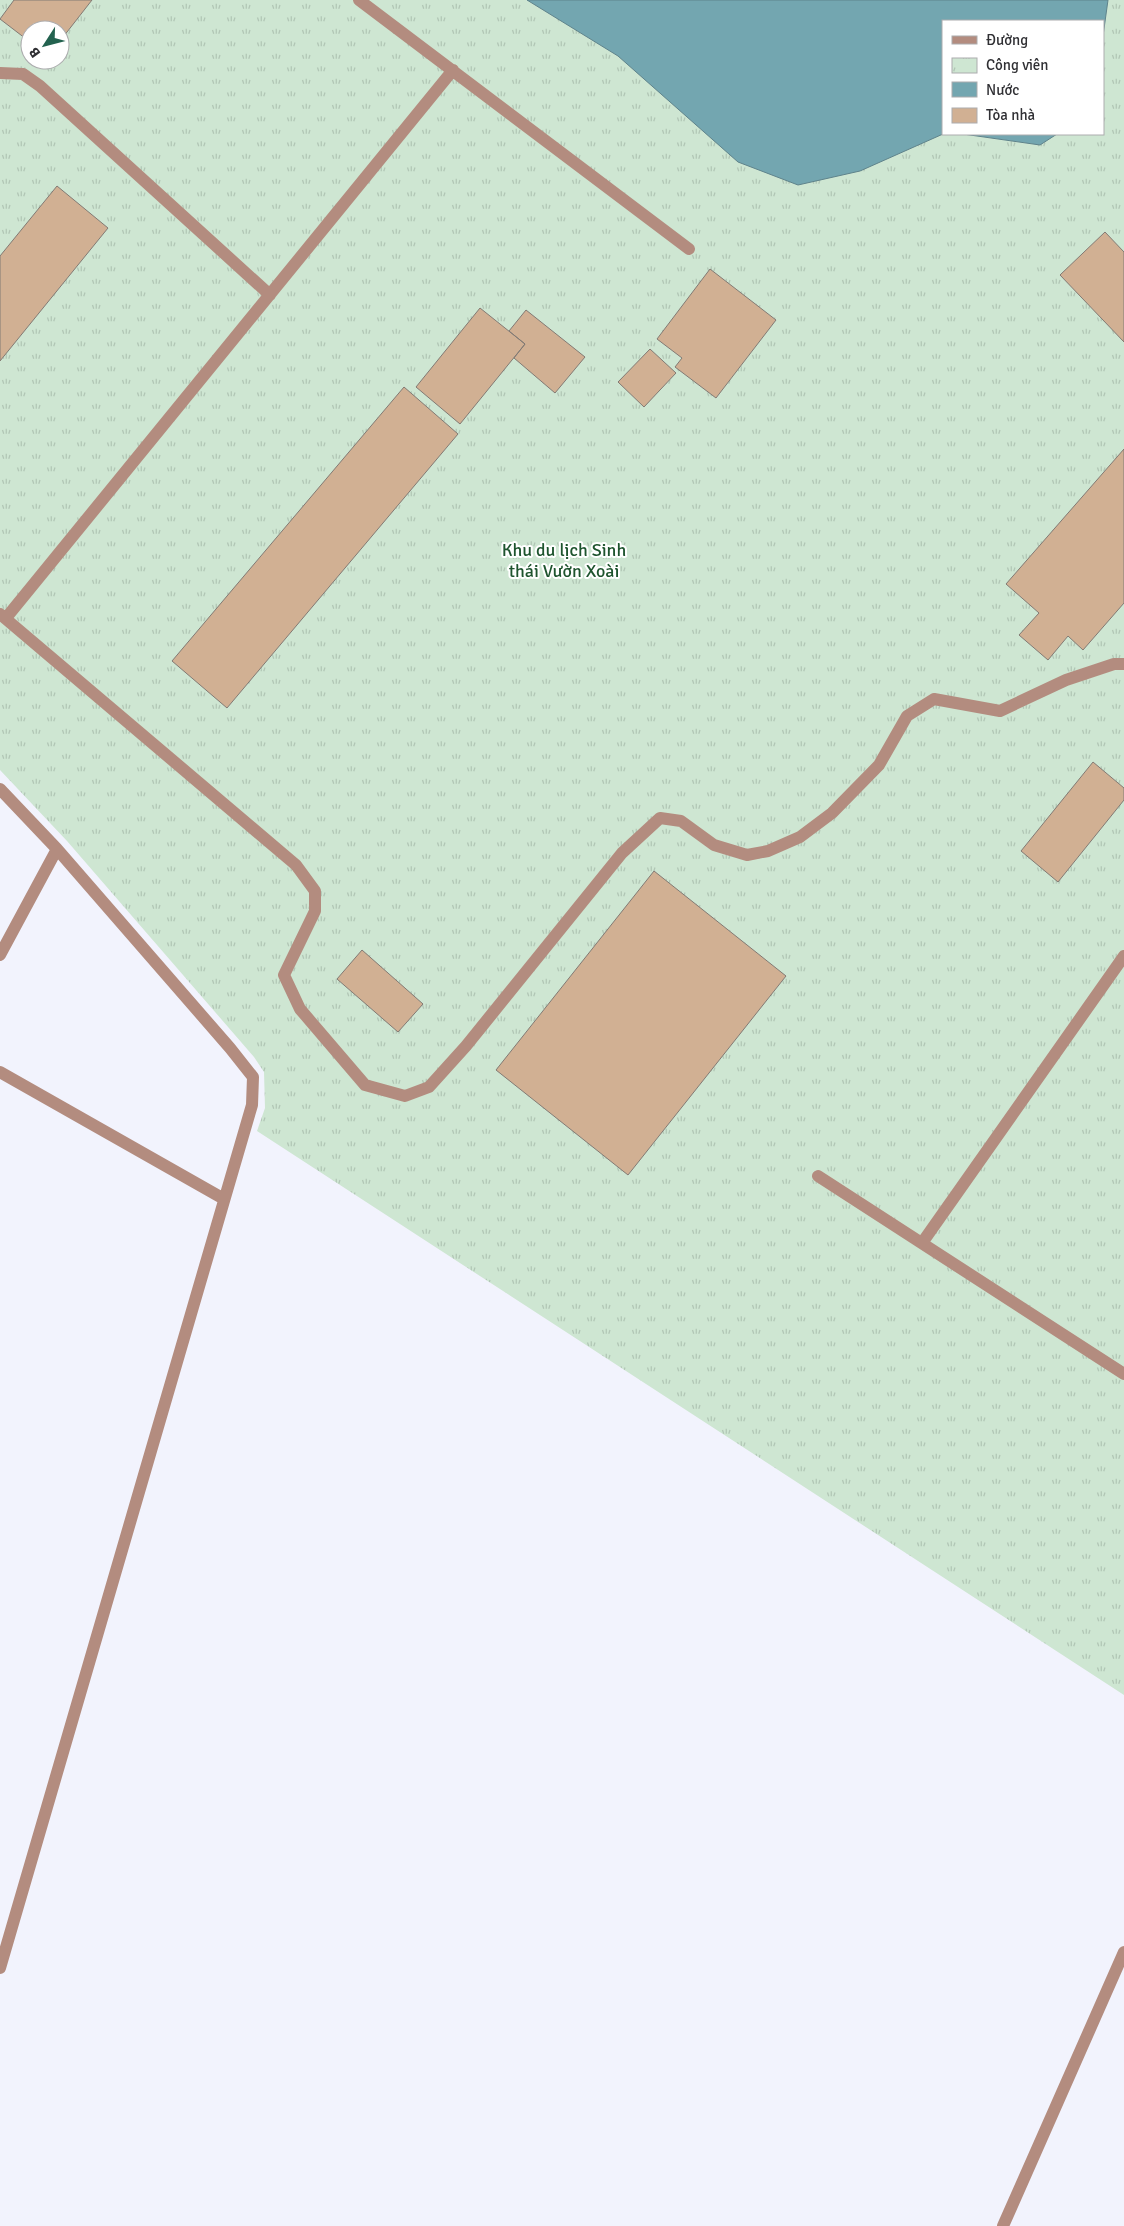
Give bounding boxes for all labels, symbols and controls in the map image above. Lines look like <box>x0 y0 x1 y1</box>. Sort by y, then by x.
north arrow <box>20 20 70 70</box>
legend <box>942 20 1104 135</box>
text: Đường <box>986 31 1028 49</box>
text: B <box>25 44 44 61</box>
text: Công viên <box>986 56 1049 74</box>
text: Nước <box>986 81 1019 99</box>
text: Tòa nhà <box>986 106 1035 124</box>
park label: Khu du lịch Sinh thái Vườn Xoài <box>502 539 626 582</box>

